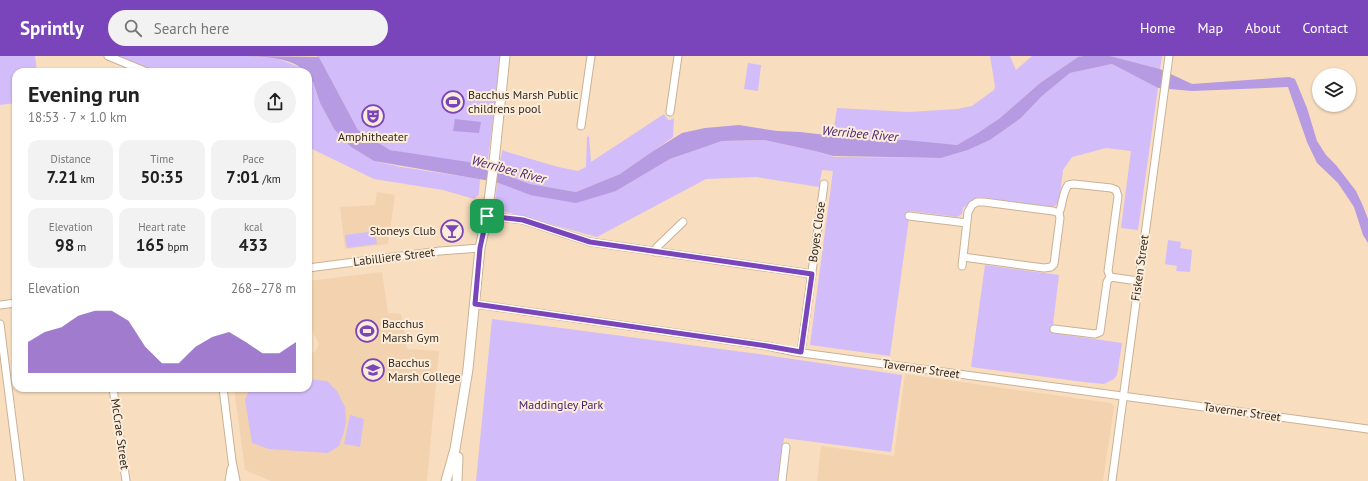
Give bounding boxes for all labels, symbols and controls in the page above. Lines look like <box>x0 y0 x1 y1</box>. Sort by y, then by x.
search box <box>108 10 388 46</box>
text: Sprintly <box>20 16 84 40</box>
icon: search <box>122 17 144 39</box>
text: Search here <box>154 19 229 38</box>
text: Home <box>1140 19 1175 37</box>
text: Map <box>1197 19 1223 37</box>
text: About <box>1245 19 1281 37</box>
text: Contact <box>1303 19 1348 37</box>
map controls <box>1312 68 1356 112</box>
button: layers <box>1312 68 1356 112</box>
text: Evening run <box>28 80 140 108</box>
button: share <box>254 81 296 123</box>
place label: Bacchus Marsh Public childrens pool <box>468 87 579 116</box>
sports icon: Bacchus Marsh Public childrens pool <box>440 89 466 115</box>
theatre icon: Amphitheater <box>360 103 386 129</box>
text: 18:53 · 7 × 1.0 km <box>28 109 127 126</box>
water label: Werribee River <box>821 122 900 145</box>
place label: Amphitheater <box>338 129 408 144</box>
water label: Werribee River <box>470 151 549 188</box>
text: Distance <box>51 152 91 166</box>
text: Time <box>150 152 174 166</box>
text: Pace <box>243 152 264 166</box>
text: 7.21 <box>47 166 78 188</box>
text: 50:35 <box>140 166 184 188</box>
text: 7:01 <box>226 166 260 188</box>
text: km <box>78 172 95 186</box>
text: /km <box>260 172 281 186</box>
pin <box>470 199 504 233</box>
street label: Boyes Close <box>805 201 828 263</box>
icon: arrive <box>476 205 498 227</box>
bar icon: Stoneys Club <box>439 218 465 244</box>
text: Elevation <box>49 220 93 234</box>
text: Heart rate <box>138 220 186 234</box>
text: kcal <box>244 220 263 234</box>
place label: Stoneys Club <box>370 223 436 238</box>
text: 98 <box>55 234 74 256</box>
text: 165 <box>136 234 165 256</box>
text: 433 <box>239 234 268 256</box>
street label: Fisken Street <box>1127 234 1152 302</box>
text: m <box>74 240 86 254</box>
text: bpm <box>165 240 188 254</box>
street label: Labilliere Street <box>352 244 436 269</box>
text: Elevation <box>28 280 80 297</box>
text: 268–278 m <box>231 280 296 297</box>
place label: Bacchus Marsh Gym <box>382 316 439 345</box>
sports icon: Bacchus Marsh Gym <box>354 318 380 344</box>
place label: Bacchus Marsh College <box>388 355 461 384</box>
street label: Taverner Street <box>882 356 961 381</box>
school or university icon: Bacchus Marsh College <box>360 357 386 383</box>
street label: McCrae Street <box>108 397 133 470</box>
park label: Maddingley Park <box>519 397 603 412</box>
street label: Taverner Street <box>1203 399 1282 424</box>

